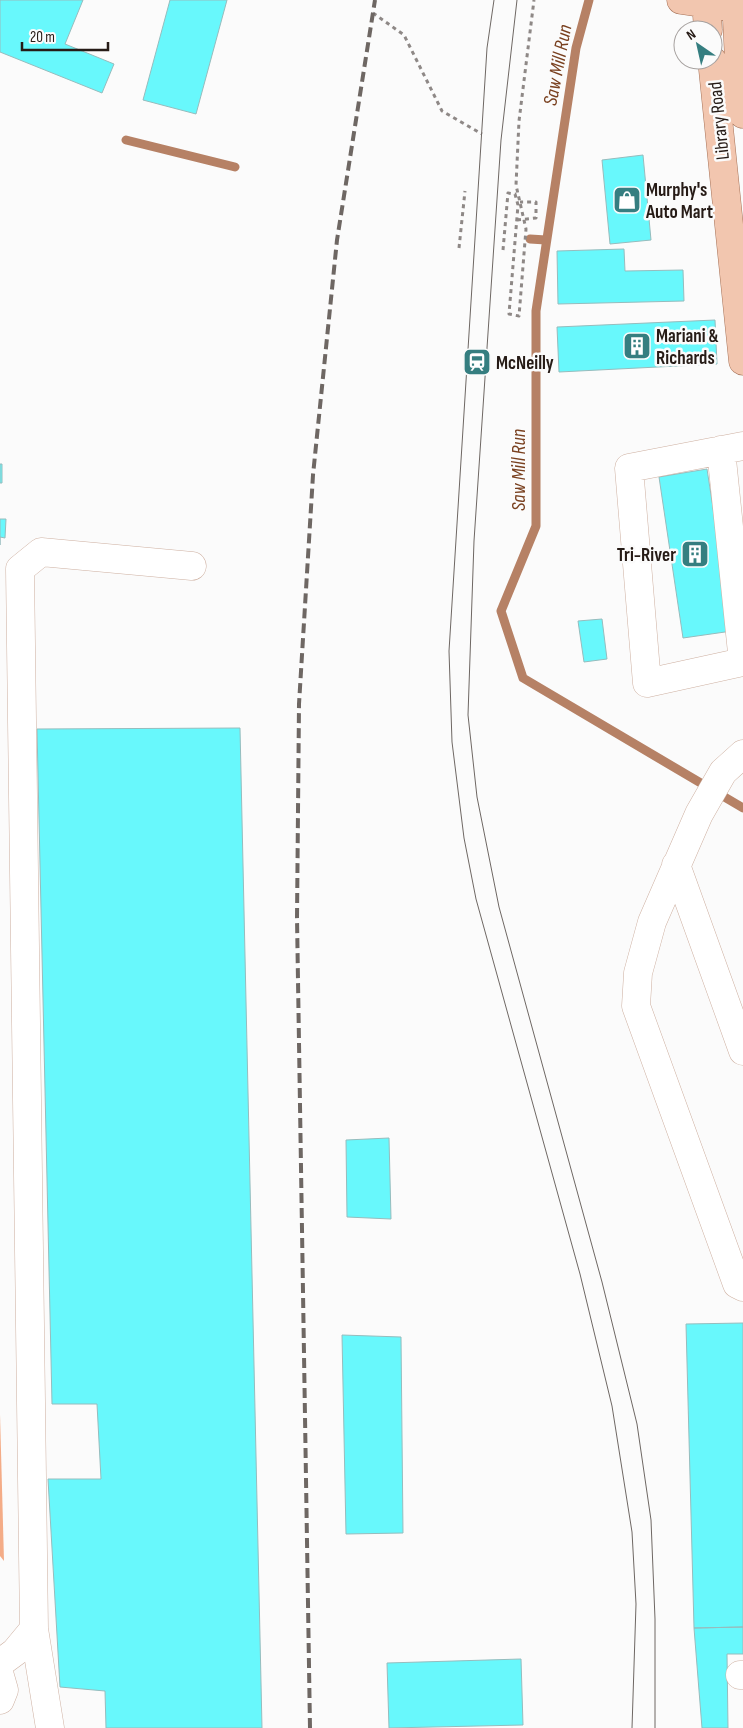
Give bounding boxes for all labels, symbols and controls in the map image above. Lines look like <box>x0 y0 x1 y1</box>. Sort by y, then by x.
scale bar <box>22 20 109 52</box>
north arrow <box>673 20 723 70</box>
water label: Saw Mill Run <box>538 23 578 108</box>
text: N <box>683 25 699 44</box>
text: 20 m <box>30 28 55 47</box>
street label: Library Road <box>704 81 735 161</box>
place label: Murphy's Auto Mart <box>645 179 713 224</box>
shop icon: Murphy's Auto Mart <box>612 185 642 215</box>
place label: Mariani & Richards <box>656 325 719 370</box>
building icon: Mariani & Richards <box>622 331 652 361</box>
station icon: McNeilly <box>462 347 492 377</box>
place label: McNeilly <box>496 352 554 375</box>
water label: Saw Mill Run <box>507 429 531 511</box>
building icon: Tri-River <box>680 539 710 569</box>
place label: Tri-River <box>617 544 676 567</box>

